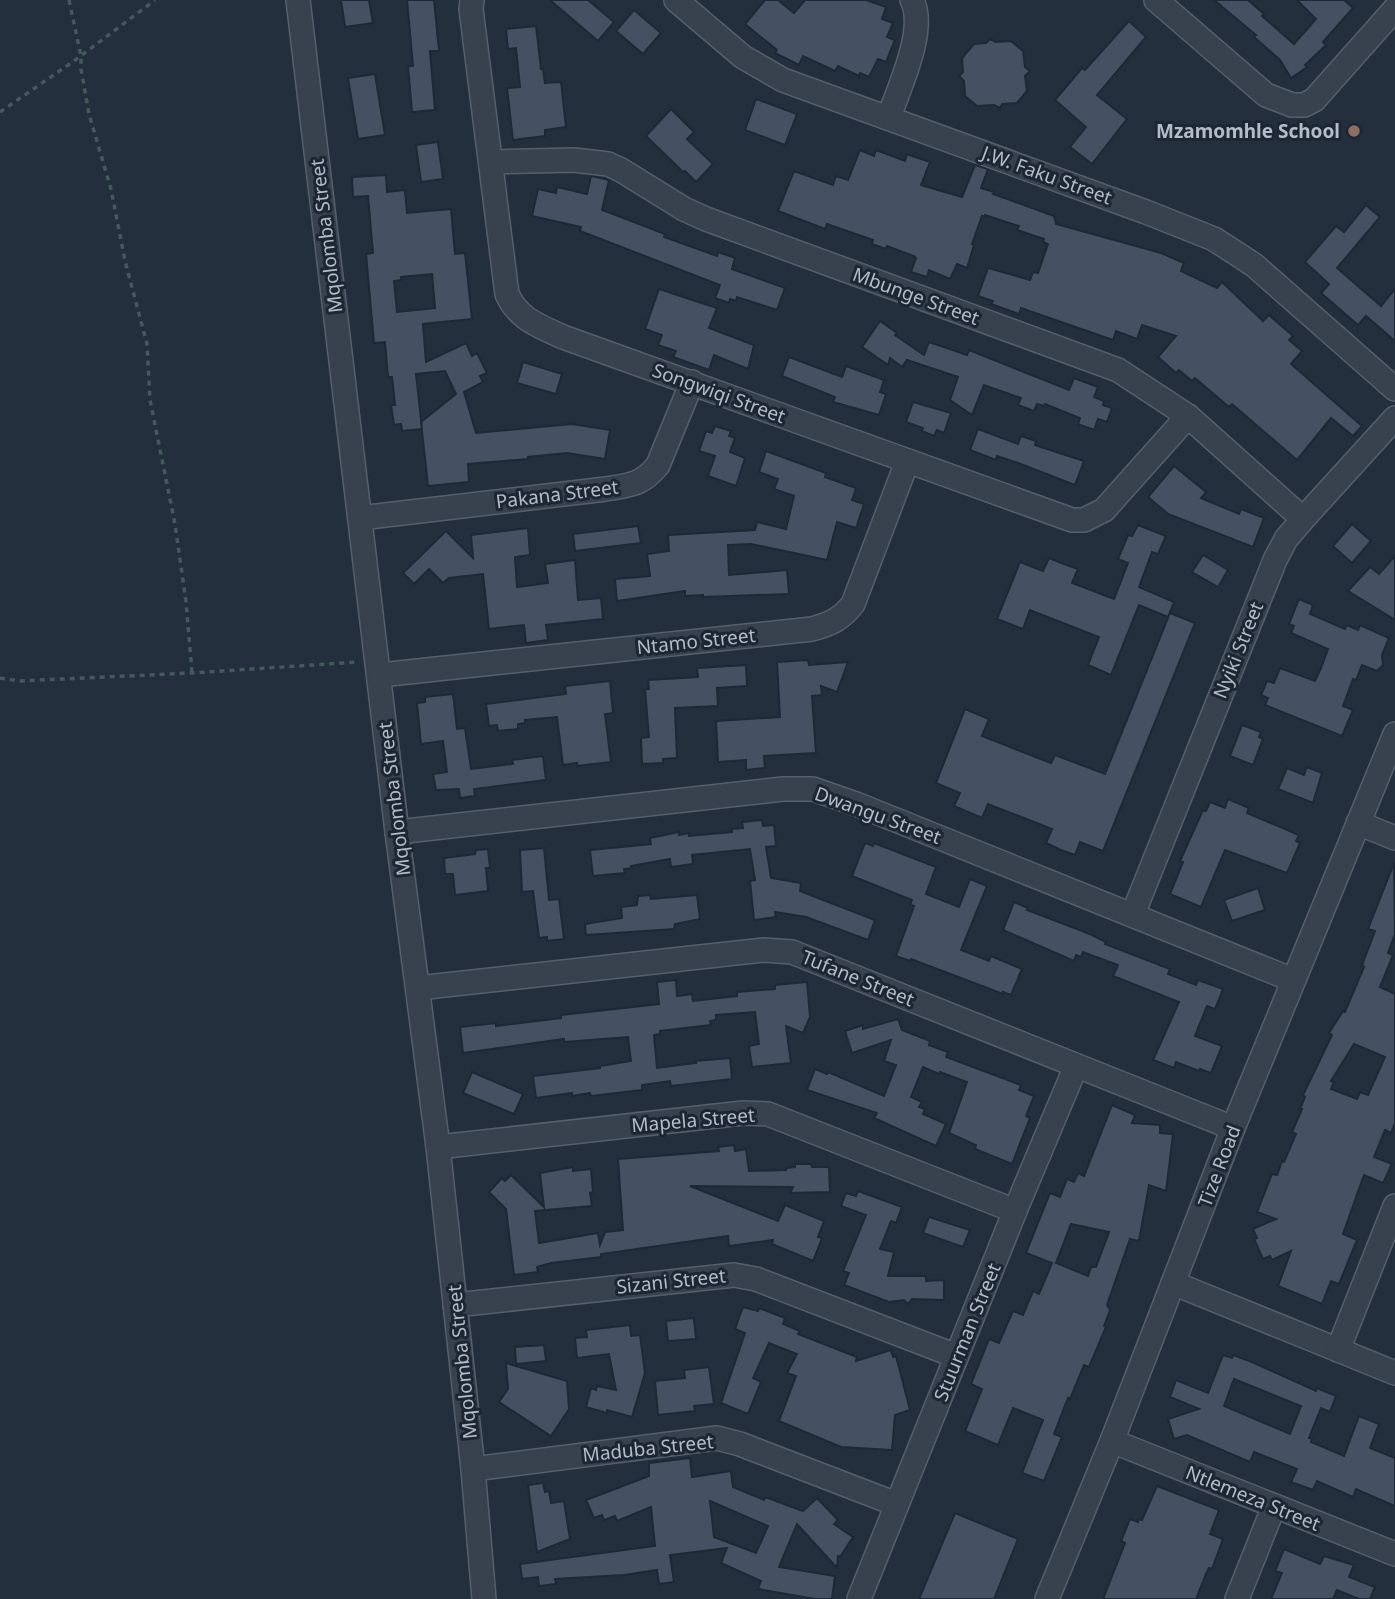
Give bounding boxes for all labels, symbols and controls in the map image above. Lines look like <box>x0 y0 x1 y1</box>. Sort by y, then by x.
place label: Mzamomhle School <box>1156 118 1340 144</box>
marker: Mzamomhle School <box>1346 123 1362 139</box>
street label: J.W. Faku Street <box>977 139 1116 211</box>
street label: Mqolomba Street <box>304 157 348 314</box>
street label: Mbunge Street <box>849 261 983 331</box>
street label: Songwiqi Street <box>649 357 789 429</box>
street label: Pakana Street <box>494 474 620 514</box>
street label: Nyiki Street <box>1207 598 1269 702</box>
street label: Ntamo Street <box>635 622 757 660</box>
street label: Mqolomba Street <box>372 720 416 877</box>
street label: Dwangu Street <box>811 780 945 850</box>
street label: Tufane Street <box>798 944 918 1012</box>
street label: Mapela Street <box>630 1102 756 1138</box>
street label: Tize Road <box>1192 1121 1246 1211</box>
street label: Stuurman Street <box>927 1259 1007 1405</box>
street label: Sizani Street <box>615 1262 727 1300</box>
street label: Mqolomba Street <box>441 1283 483 1440</box>
street label: Maduba Street <box>581 1428 715 1468</box>
street label: Ntlemeza Street <box>1182 1459 1324 1537</box>

